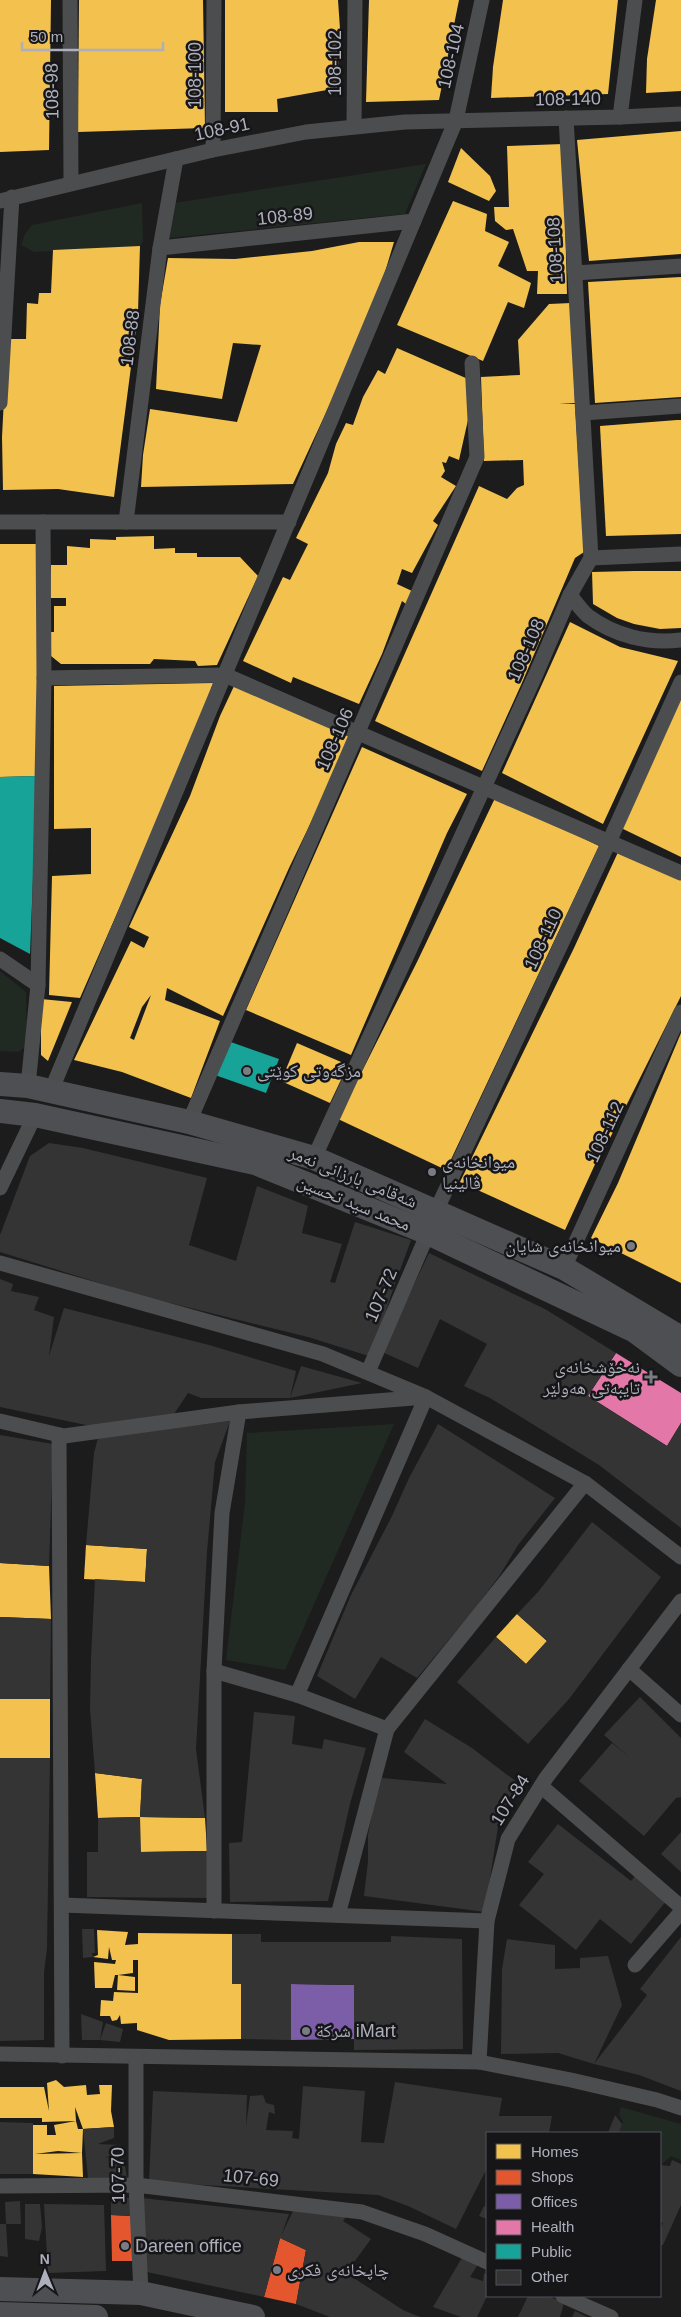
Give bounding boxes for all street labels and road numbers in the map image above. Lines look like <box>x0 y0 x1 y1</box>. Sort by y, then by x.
street label: 108-104 <box>434 22 468 90</box>
street label: 108-102 <box>325 30 345 96</box>
street label: 108-100 <box>185 42 205 108</box>
street label: 108-98 <box>42 63 62 119</box>
street label: 108-140 <box>535 88 601 110</box>
street label: 108-91 <box>193 113 251 145</box>
street label: 108-89 <box>256 203 314 229</box>
street label: 108-108 <box>543 216 567 284</box>
street label: 108-88 <box>117 309 143 367</box>
street label: 108-108 <box>503 616 549 684</box>
street label: 108-106 <box>312 705 358 773</box>
street label: 108-110 <box>520 905 566 973</box>
street label: 108-112 <box>582 1098 628 1166</box>
street label: شەقامی بارزانی نەمر <box>285 1142 420 1213</box>
street label: محمد سید تحسین <box>294 1171 413 1236</box>
street label: 107-72 <box>361 1265 401 1325</box>
street label: 107-84 <box>487 1771 533 1829</box>
street label: 107-70 <box>108 2147 128 2203</box>
street label: 107-69 <box>222 2165 280 2191</box>

